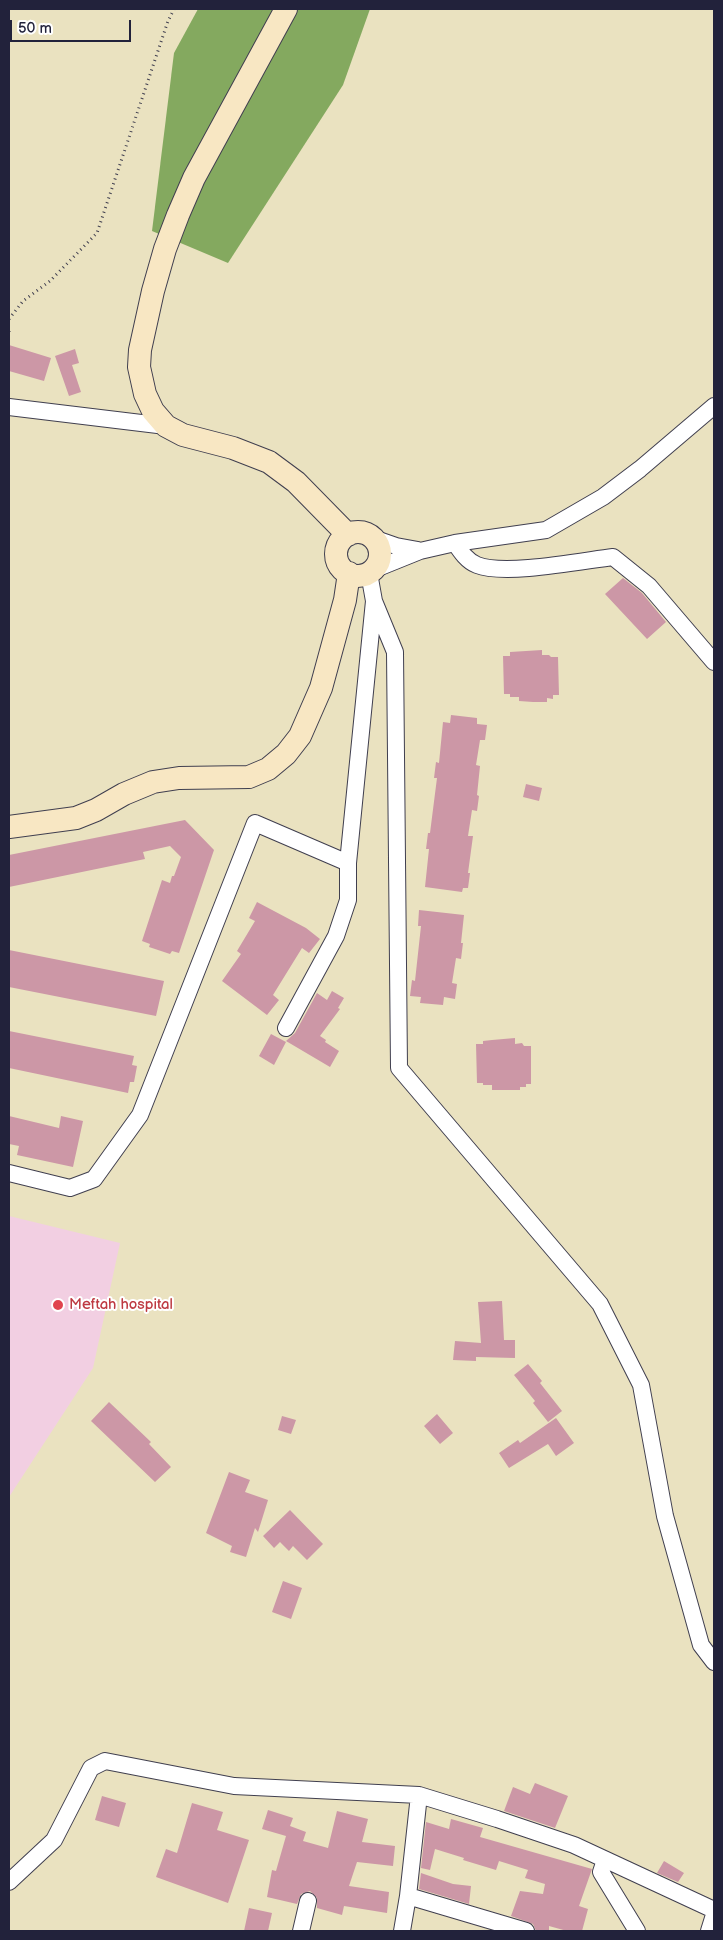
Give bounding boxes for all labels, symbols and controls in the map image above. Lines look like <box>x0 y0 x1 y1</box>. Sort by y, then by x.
scale bar <box>12 10 134 42</box>
text: 50 m <box>18 19 52 38</box>
place label: Meftah hospital <box>69 1296 173 1314</box>
marker: Meftah hospital <box>51 1298 65 1312</box>

